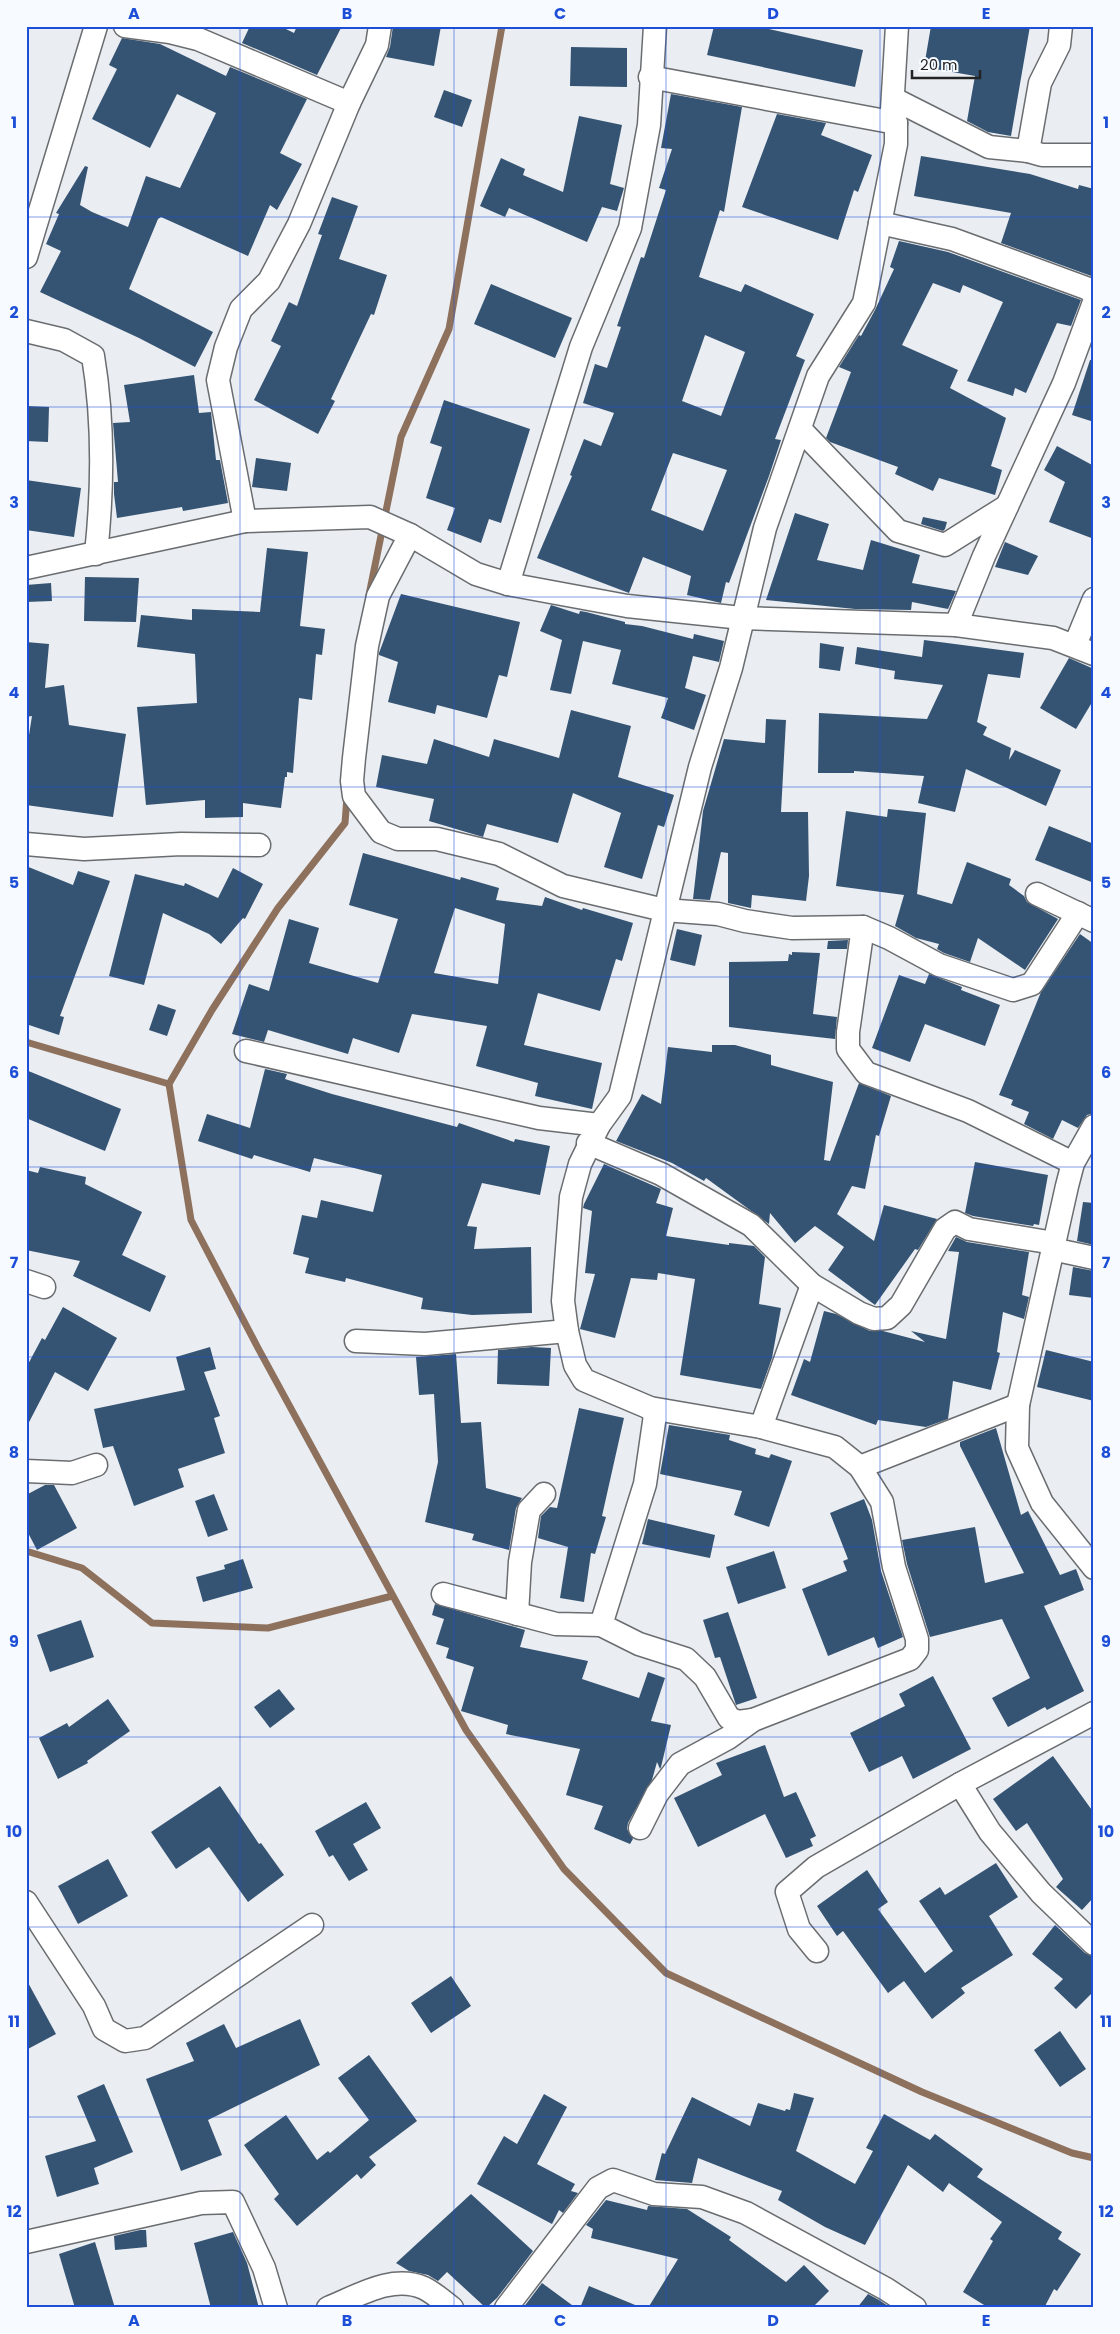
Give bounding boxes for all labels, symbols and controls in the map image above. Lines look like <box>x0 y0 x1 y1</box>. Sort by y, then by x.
text: A <box>128 2 140 25</box>
text: B <box>342 2 352 25</box>
text: C <box>554 2 566 25</box>
text: D <box>767 2 779 25</box>
text: E <box>982 2 990 25</box>
scale bar <box>912 48 980 80</box>
text: 20 m <box>920 54 958 75</box>
text: 1 <box>11 111 17 134</box>
text: 1 <box>1103 111 1109 134</box>
text: 2 <box>9 301 19 324</box>
text: 2 <box>1101 301 1111 324</box>
text: 3 <box>9 491 19 514</box>
text: 3 <box>1101 491 1111 514</box>
text: 4 <box>9 681 20 704</box>
text: 4 <box>1101 681 1112 704</box>
text: 5 <box>9 871 19 894</box>
text: 5 <box>1101 871 1111 894</box>
text: 6 <box>9 1061 19 1084</box>
text: 6 <box>1101 1061 1111 1084</box>
text: 7 <box>10 1251 19 1274</box>
text: 7 <box>1102 1251 1111 1274</box>
text: 8 <box>9 1441 19 1464</box>
text: 8 <box>1101 1441 1111 1464</box>
text: 9 <box>9 1630 19 1653</box>
text: 9 <box>1101 1630 1111 1653</box>
text: 10 <box>6 1820 22 1843</box>
text: 10 <box>1098 1820 1114 1843</box>
text: 11 <box>8 2010 20 2033</box>
text: 11 <box>1100 2010 1112 2033</box>
text: 12 <box>6 2200 22 2223</box>
text: 12 <box>1098 2200 1114 2223</box>
text: A <box>128 2309 140 2332</box>
text: B <box>342 2309 352 2332</box>
text: C <box>554 2309 566 2332</box>
text: D <box>767 2309 779 2332</box>
text: E <box>982 2309 990 2332</box>

